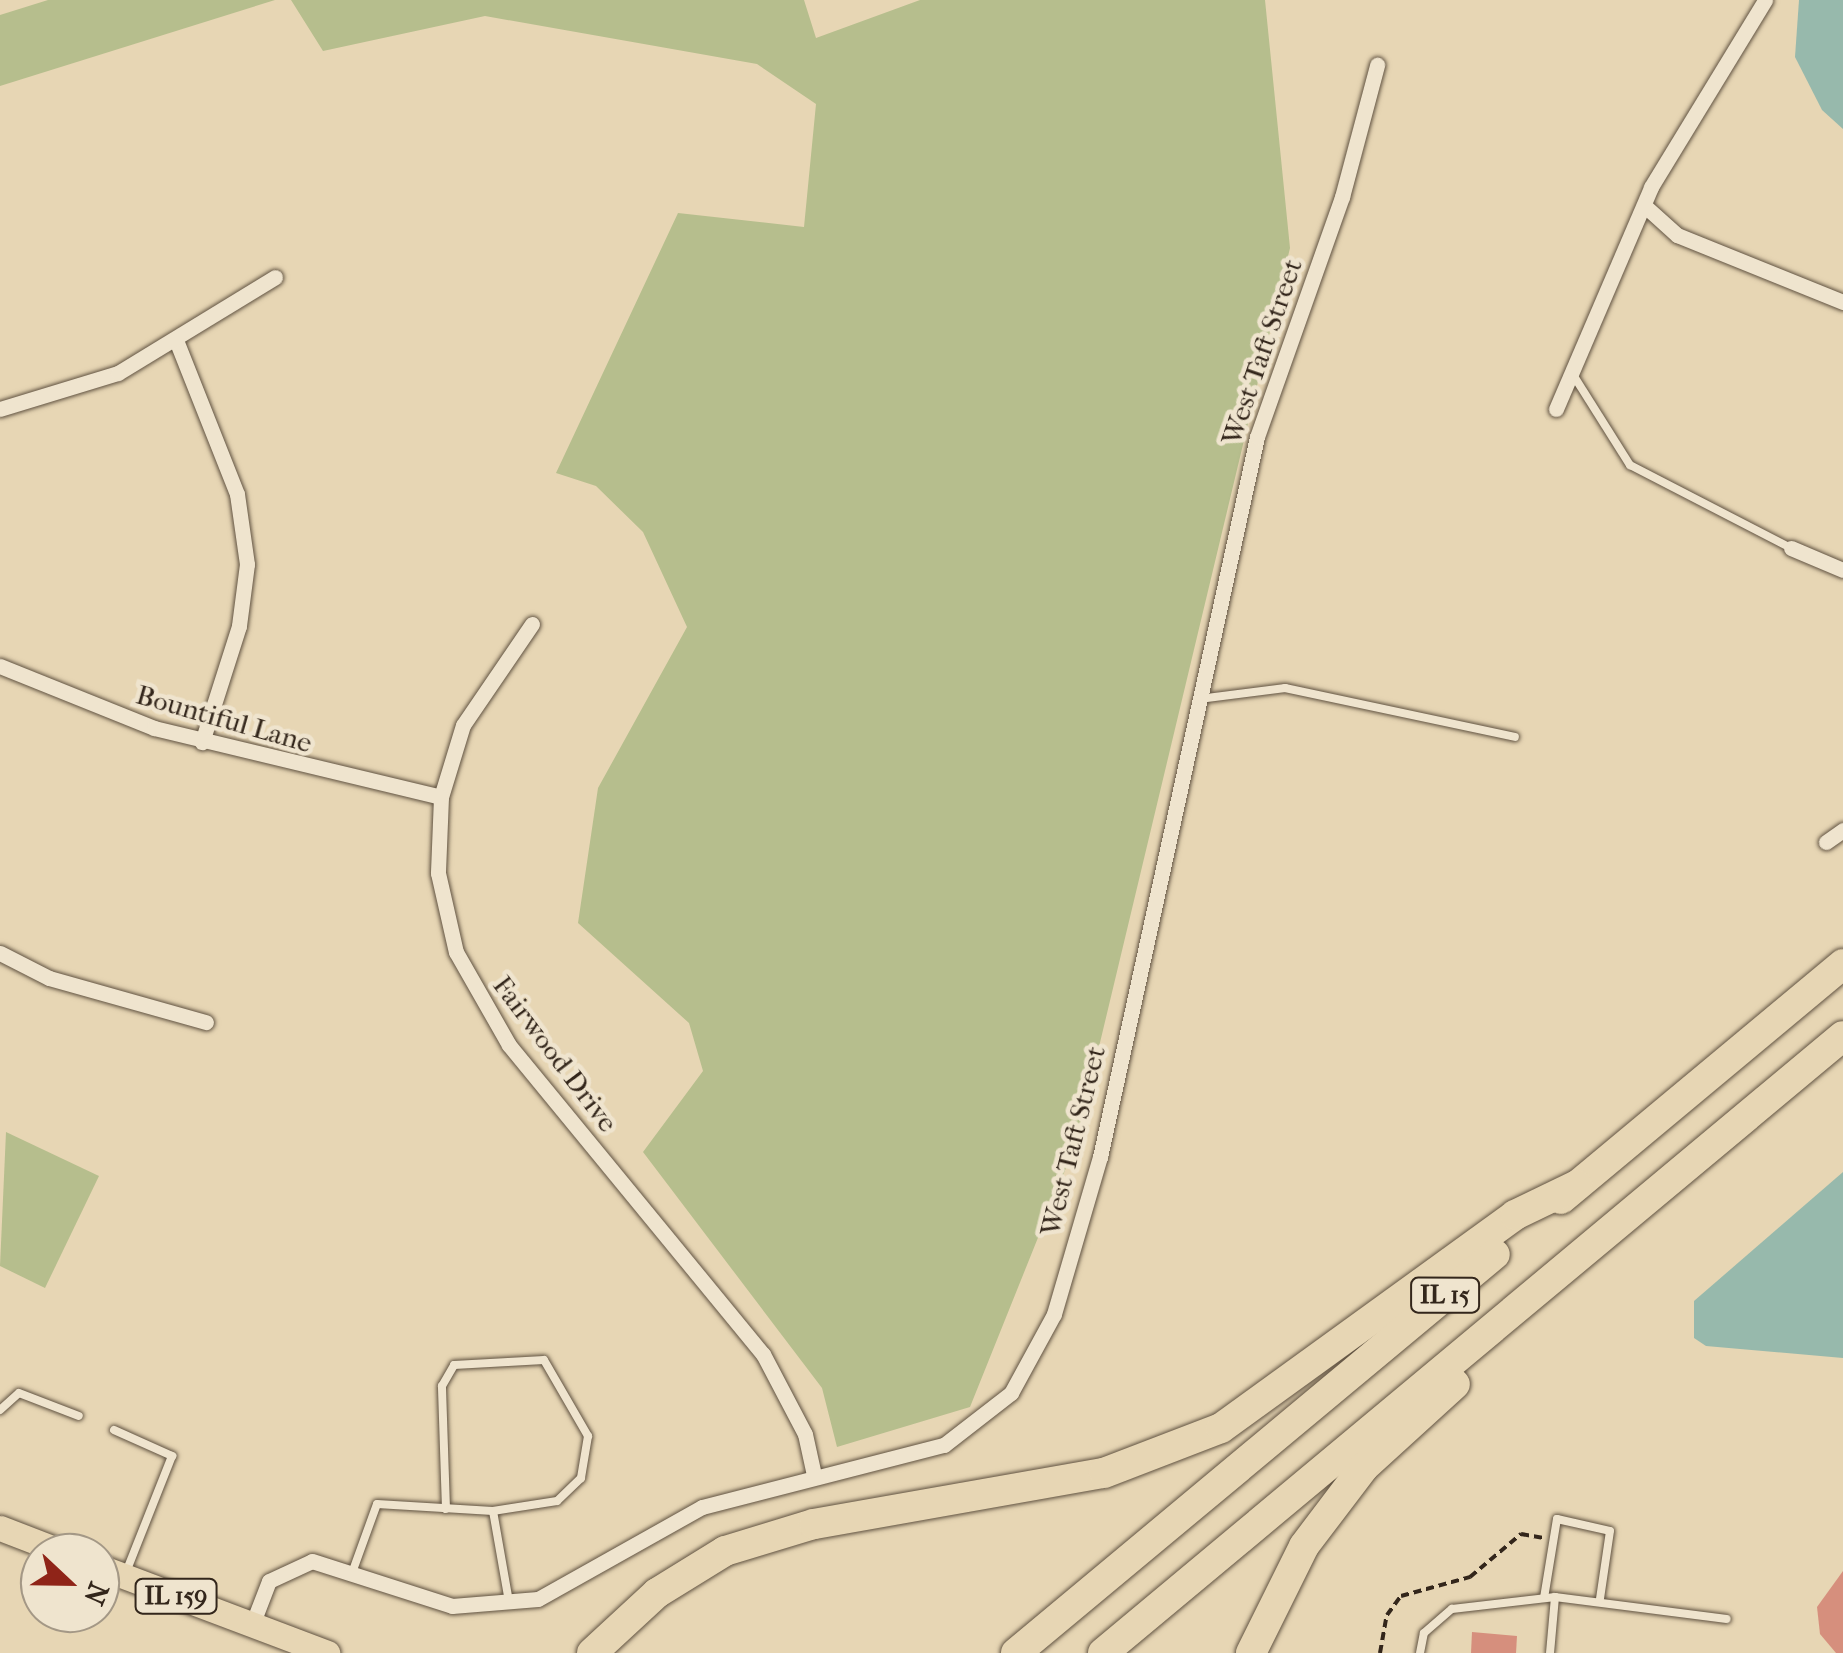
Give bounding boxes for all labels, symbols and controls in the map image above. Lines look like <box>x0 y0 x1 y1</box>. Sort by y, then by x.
street label: West Taft Street <box>1214 255 1310 449</box>
street label: Bountiful Lane <box>132 678 316 760</box>
street label: Fairwood Drive <box>485 969 625 1139</box>
street label: West Taft Street <box>1033 1043 1113 1239</box>
road number: IL 15 <box>1410 1275 1480 1315</box>
north arrow <box>20 1533 120 1633</box>
road number: IL 159 <box>134 1576 218 1616</box>
text: N <box>77 1578 116 1610</box>

